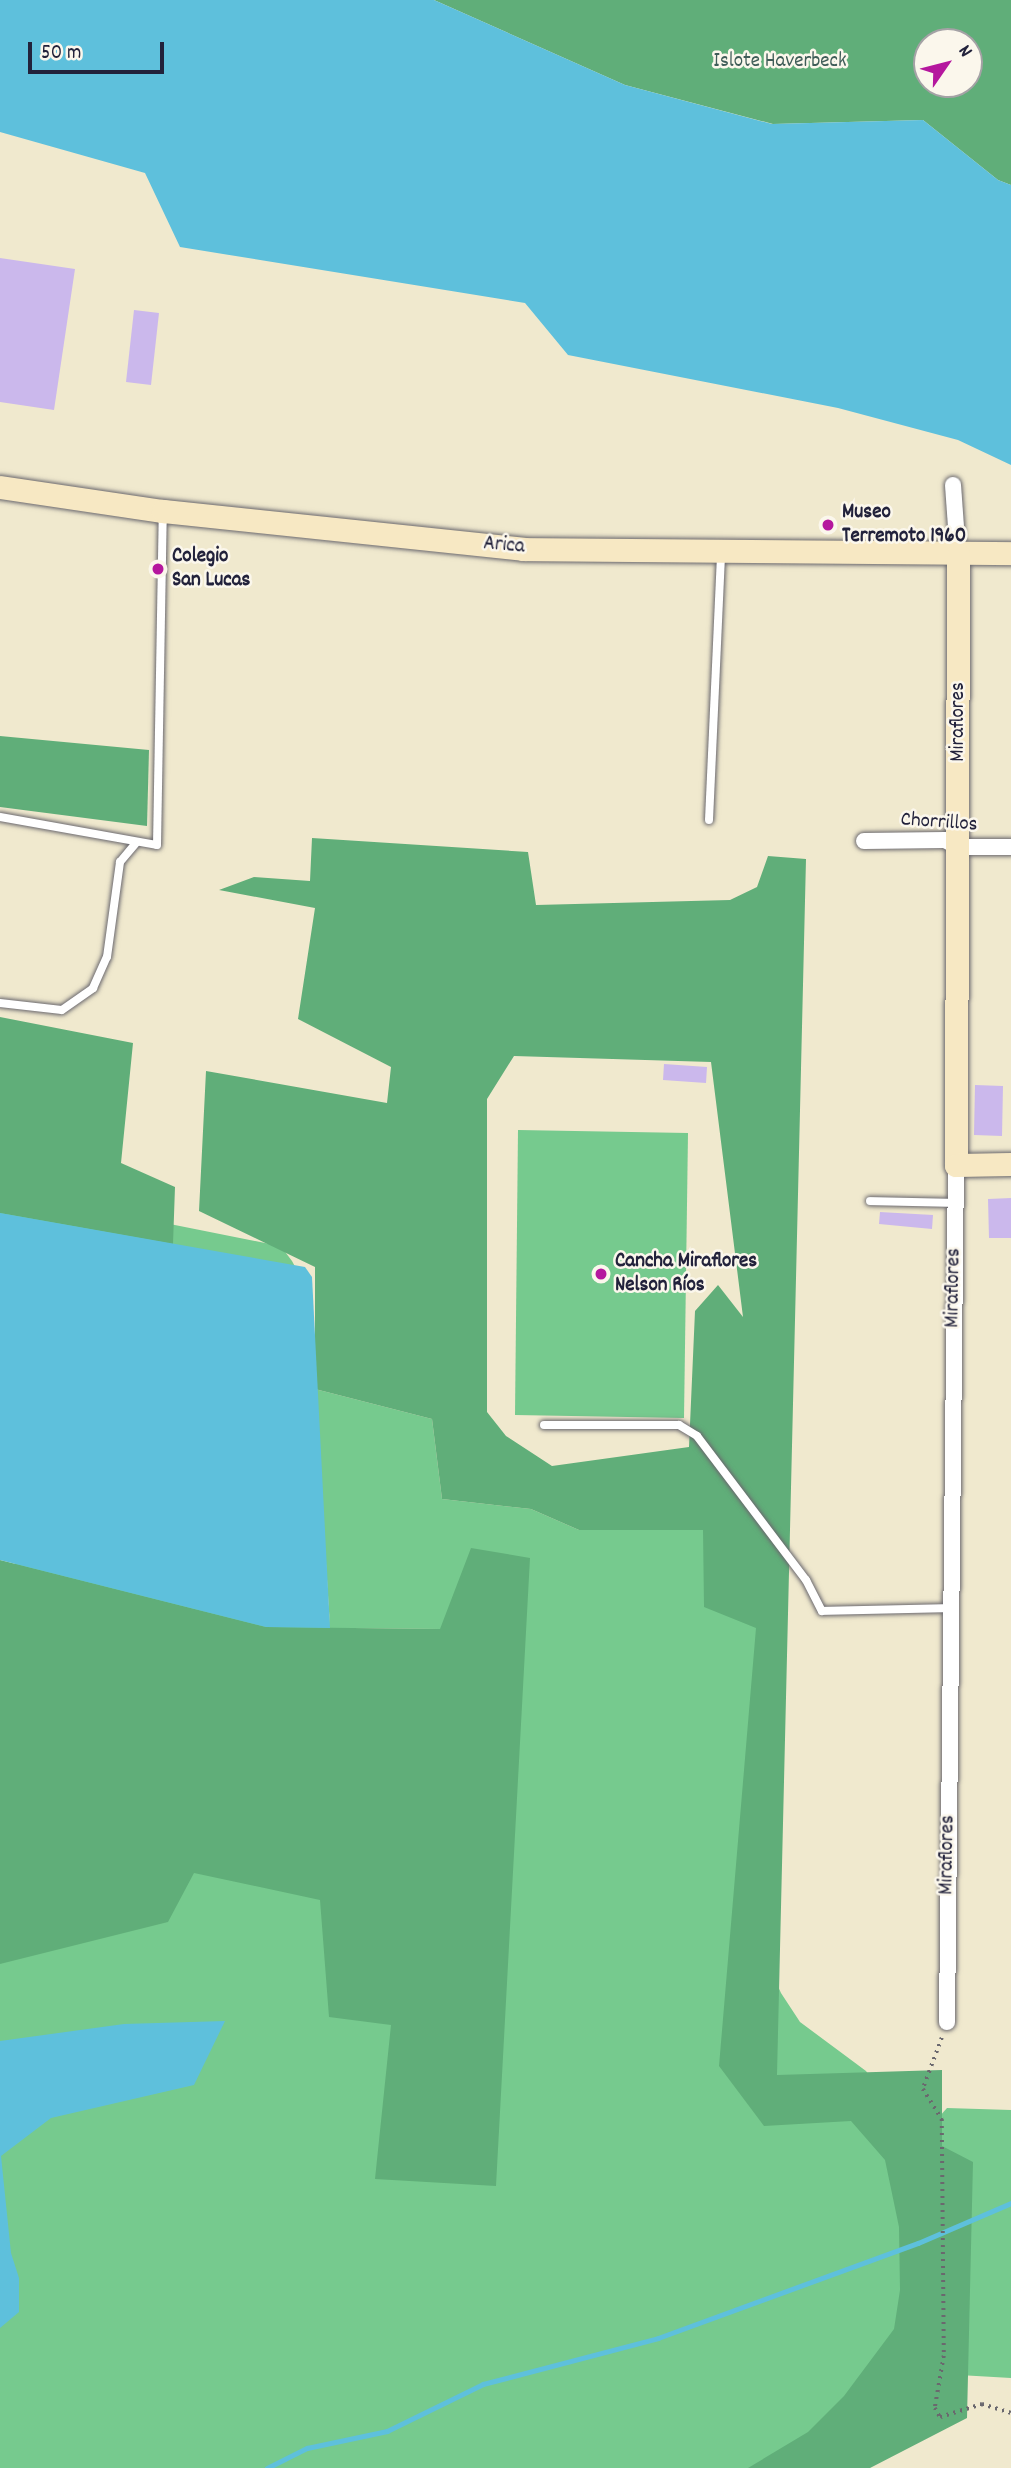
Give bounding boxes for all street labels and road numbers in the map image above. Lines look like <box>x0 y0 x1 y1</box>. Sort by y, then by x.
street label: Arica <box>482 532 526 560</box>
street label: Miraflores <box>946 682 972 762</box>
street label: Chorrillos <box>900 808 978 838</box>
street label: Miraflores <box>941 1248 967 1328</box>
street label: Miraflores <box>935 1815 961 1895</box>

